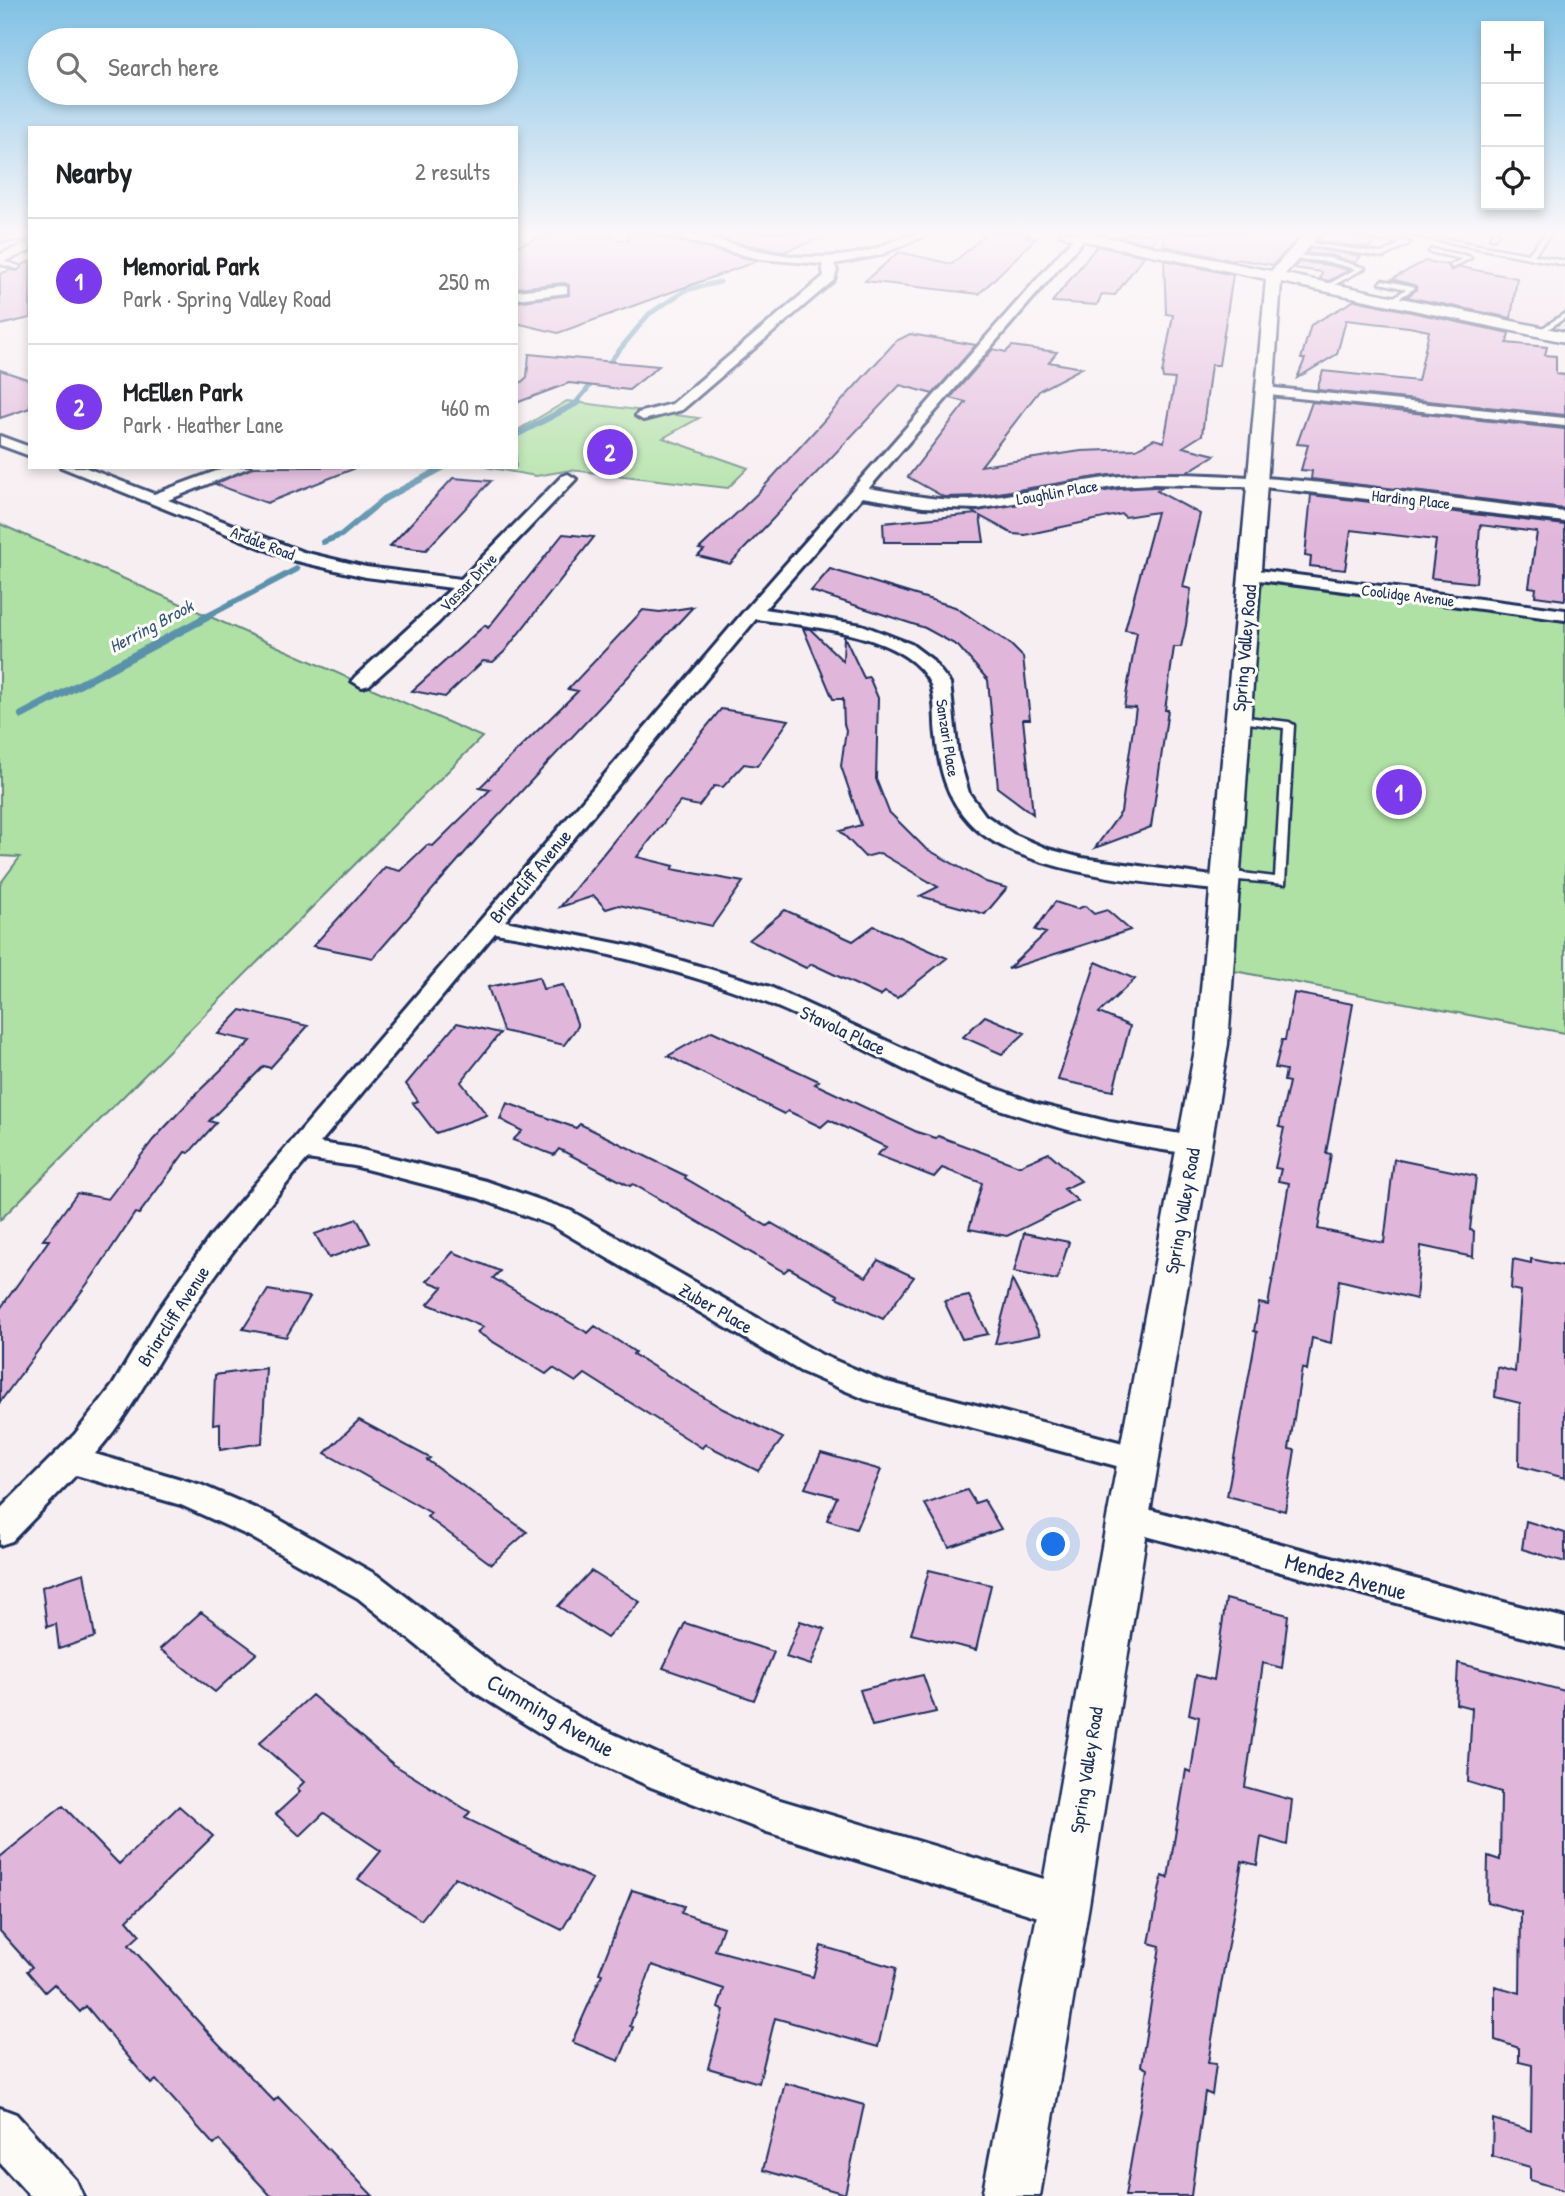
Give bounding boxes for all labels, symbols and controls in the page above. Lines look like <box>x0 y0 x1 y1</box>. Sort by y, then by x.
map controls <box>1481 21 1544 210</box>
button: + <box>1481 21 1544 84</box>
search box <box>28 28 518 105</box>
icon: search <box>52 48 90 86</box>
text: Search here <box>108 49 219 84</box>
button: − <box>1481 84 1544 147</box>
button: locate <box>1481 147 1544 210</box>
text: Nearby <box>56 152 132 192</box>
text: 2 results <box>415 156 490 187</box>
text: Memorial Park <box>123 248 259 283</box>
text: 1 <box>75 266 83 297</box>
text: 250 m <box>438 266 490 297</box>
text: Park · Spring Valley Road <box>123 283 331 314</box>
text: McEllen Park <box>123 374 243 409</box>
text: 2 <box>74 392 84 423</box>
text: 460 m <box>441 392 490 423</box>
text: Park · Heather Lane <box>123 409 284 440</box>
pin: 2 <box>587 426 633 478</box>
street label: Loughlin Place <box>1015 474 1100 510</box>
street label: Harding Place <box>1371 484 1452 514</box>
street label: Ardale Road <box>228 521 298 565</box>
street label: Vassar Drive <box>434 547 502 616</box>
street label: Coolidge Avenue <box>1360 578 1456 612</box>
street label: Spring Valley Road <box>1226 583 1263 713</box>
water label: Herring Brook <box>105 593 199 659</box>
street label: Sanzari Place <box>931 698 965 779</box>
pin: 1 <box>1376 766 1422 818</box>
street label: Briarcliff Avenue <box>483 823 577 928</box>
street label: Stavola Place <box>796 999 890 1061</box>
street label: Spring Valley Road <box>1158 1145 1206 1276</box>
street label: Briarcliff Avenue <box>131 1260 216 1371</box>
street label: Zuber Place <box>674 1277 758 1340</box>
your location <box>1036 1527 1070 1561</box>
street label: Mendez Avenue <box>1282 1545 1410 1607</box>
street label: Cumming Avenue <box>482 1666 620 1764</box>
street label: Spring Valley Road <box>1063 1705 1109 1835</box>

